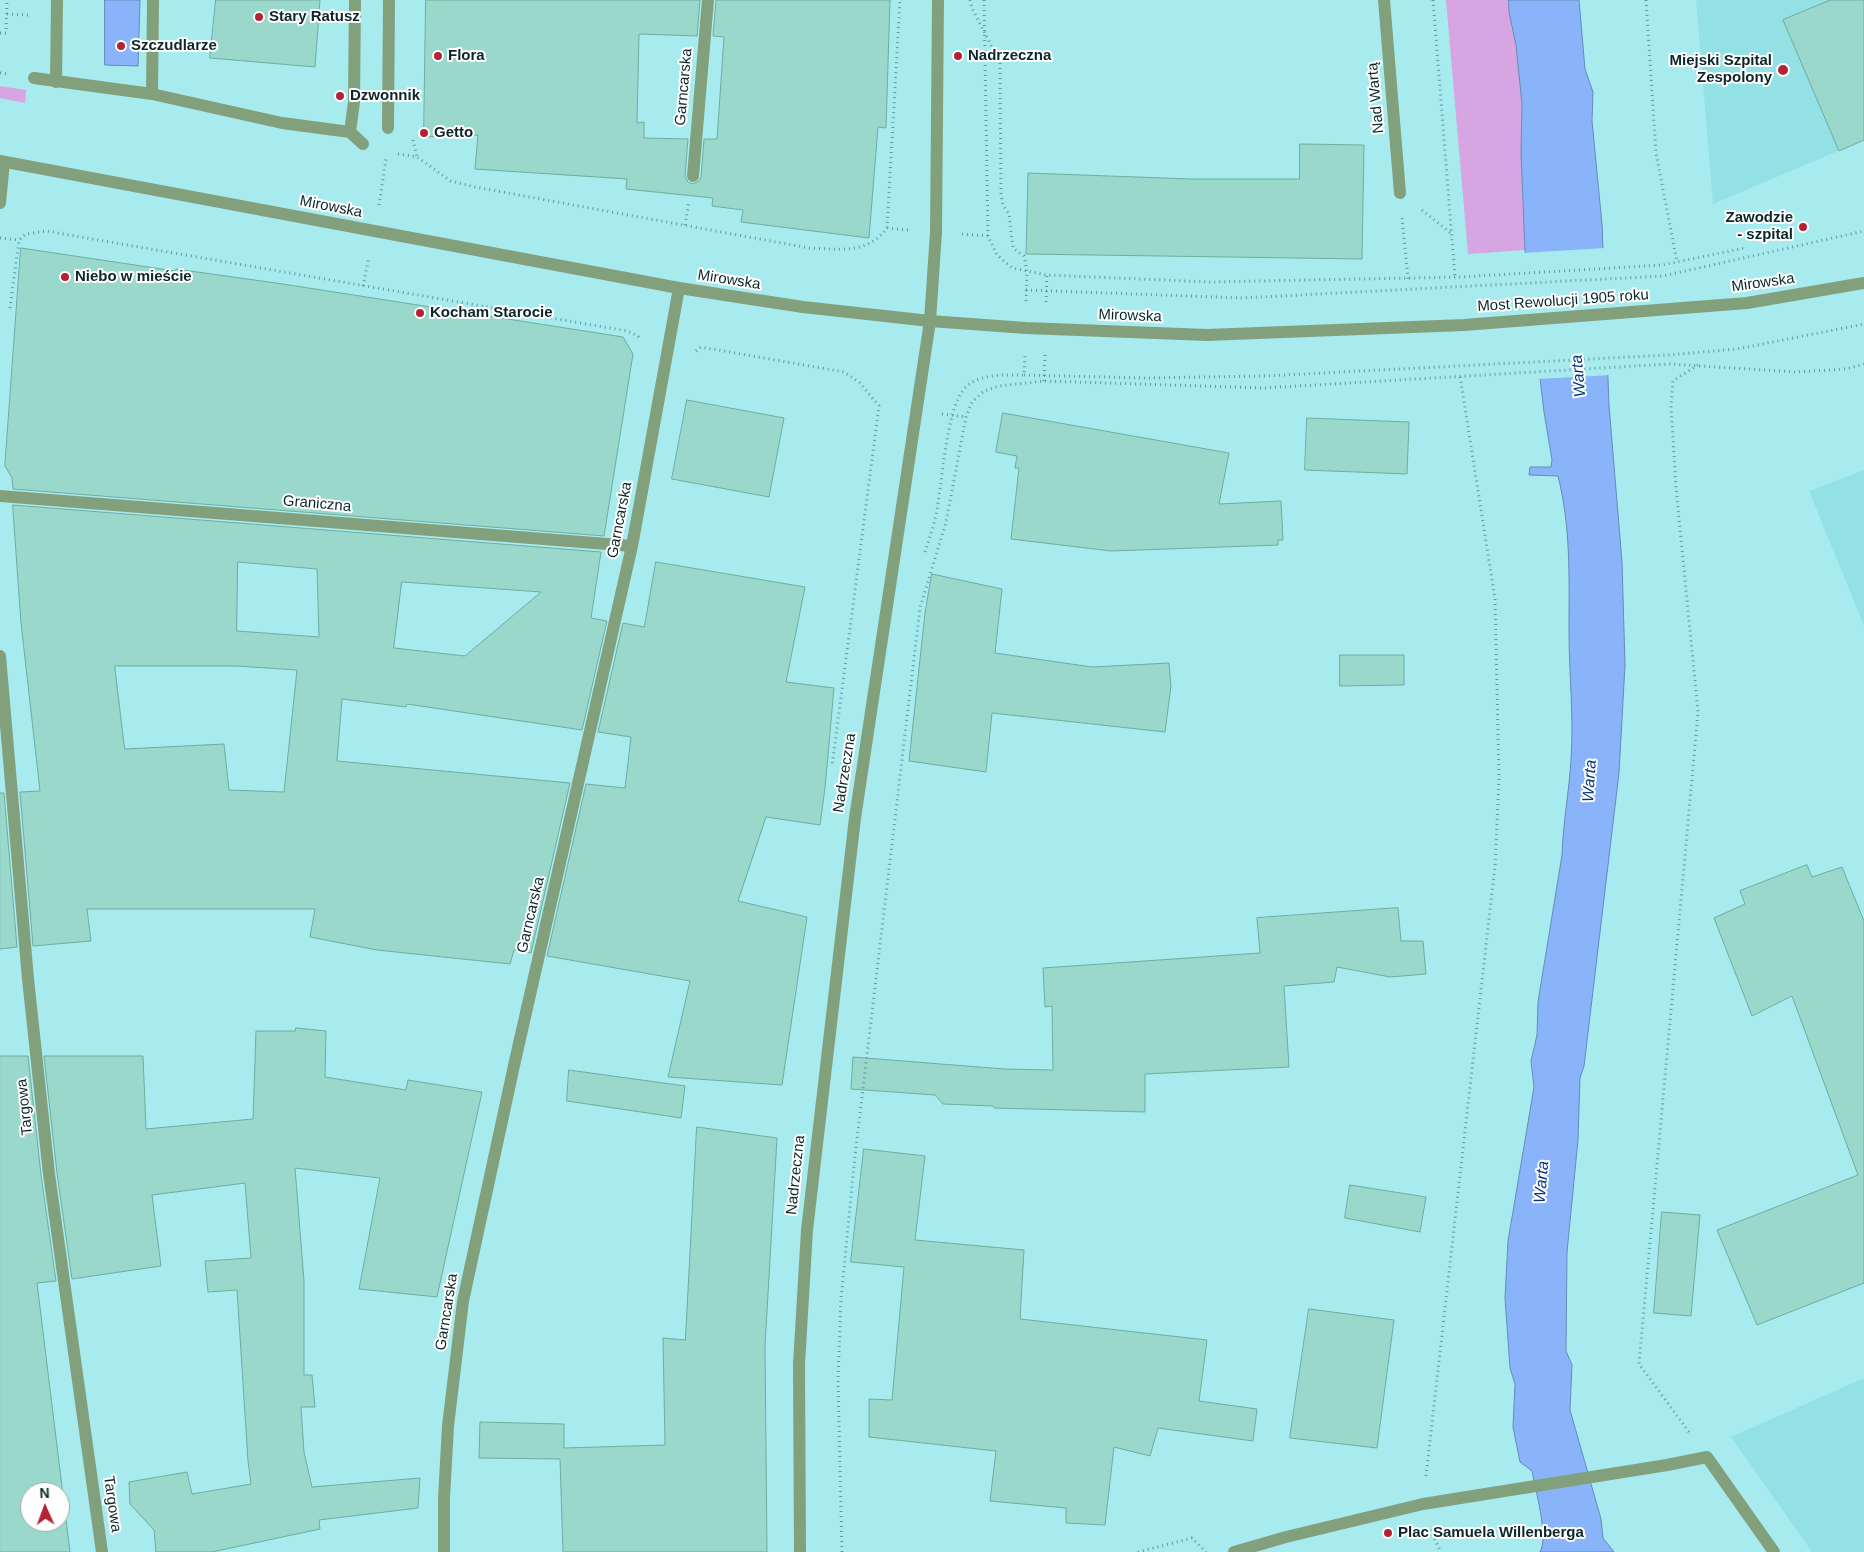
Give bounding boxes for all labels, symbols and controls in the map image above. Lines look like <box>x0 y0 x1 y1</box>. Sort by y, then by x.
place label: Stary Ratusz <box>269 8 360 26</box>
marker: Stary Ratusz <box>253 11 265 23</box>
place label: Szczudlarze <box>131 37 217 55</box>
marker: Szczudlarze <box>115 40 127 52</box>
place label: Flora <box>448 47 485 65</box>
place label: Nadrzeczna <box>968 47 1051 65</box>
street label: Garncarska <box>672 48 696 126</box>
marker: Flora <box>432 50 444 62</box>
marker: Nadrzeczna <box>952 50 964 62</box>
place label: Miejski Szpital Zespolony <box>1669 52 1772 87</box>
street label: Nad Wartą <box>1364 62 1388 134</box>
marker: Miejski Szpital Zespolony <box>1776 63 1790 77</box>
place label: Dzwonnik <box>350 87 420 105</box>
marker: Dzwonnik <box>334 90 346 102</box>
place label: Getto <box>434 124 473 142</box>
marker: Getto <box>418 127 430 139</box>
street label: Mirowska <box>298 192 364 222</box>
place label: Zawodzie - szpital <box>1725 209 1793 244</box>
marker: Zawodzie - szpital <box>1797 221 1809 233</box>
street label: Mirowska <box>696 266 762 294</box>
place label: Niebo w mieście <box>75 268 192 286</box>
street label: Mirowska <box>1730 270 1796 296</box>
marker: Niebo w mieście <box>59 271 71 283</box>
street label: Most Rewolucji 1905 roku <box>1477 286 1649 316</box>
place label: Kocham Starocie <box>430 304 553 322</box>
street label: Mirowska <box>1098 306 1162 326</box>
marker: Kocham Starocie <box>414 307 426 319</box>
water label: Warta <box>1568 354 1590 398</box>
street label: Garncarska <box>604 480 636 560</box>
street label: Graniczna <box>282 492 352 516</box>
street label: Nadrzeczna <box>830 732 860 814</box>
water label: Warta <box>1579 759 1601 803</box>
street label: Garncarska <box>514 875 548 955</box>
street label: Targowa <box>13 1078 37 1136</box>
street label: Nadrzeczna <box>783 1134 809 1216</box>
water label: Warta <box>1531 1160 1553 1204</box>
street label: Garncarska <box>432 1272 462 1352</box>
street label: Targowa <box>99 1475 125 1533</box>
north arrow <box>20 1482 70 1532</box>
text: N <box>39 1485 50 1501</box>
place label: Plac Samuela Willenberga <box>1398 1524 1584 1542</box>
marker: Plac Samuela Willenberga <box>1382 1527 1394 1539</box>

